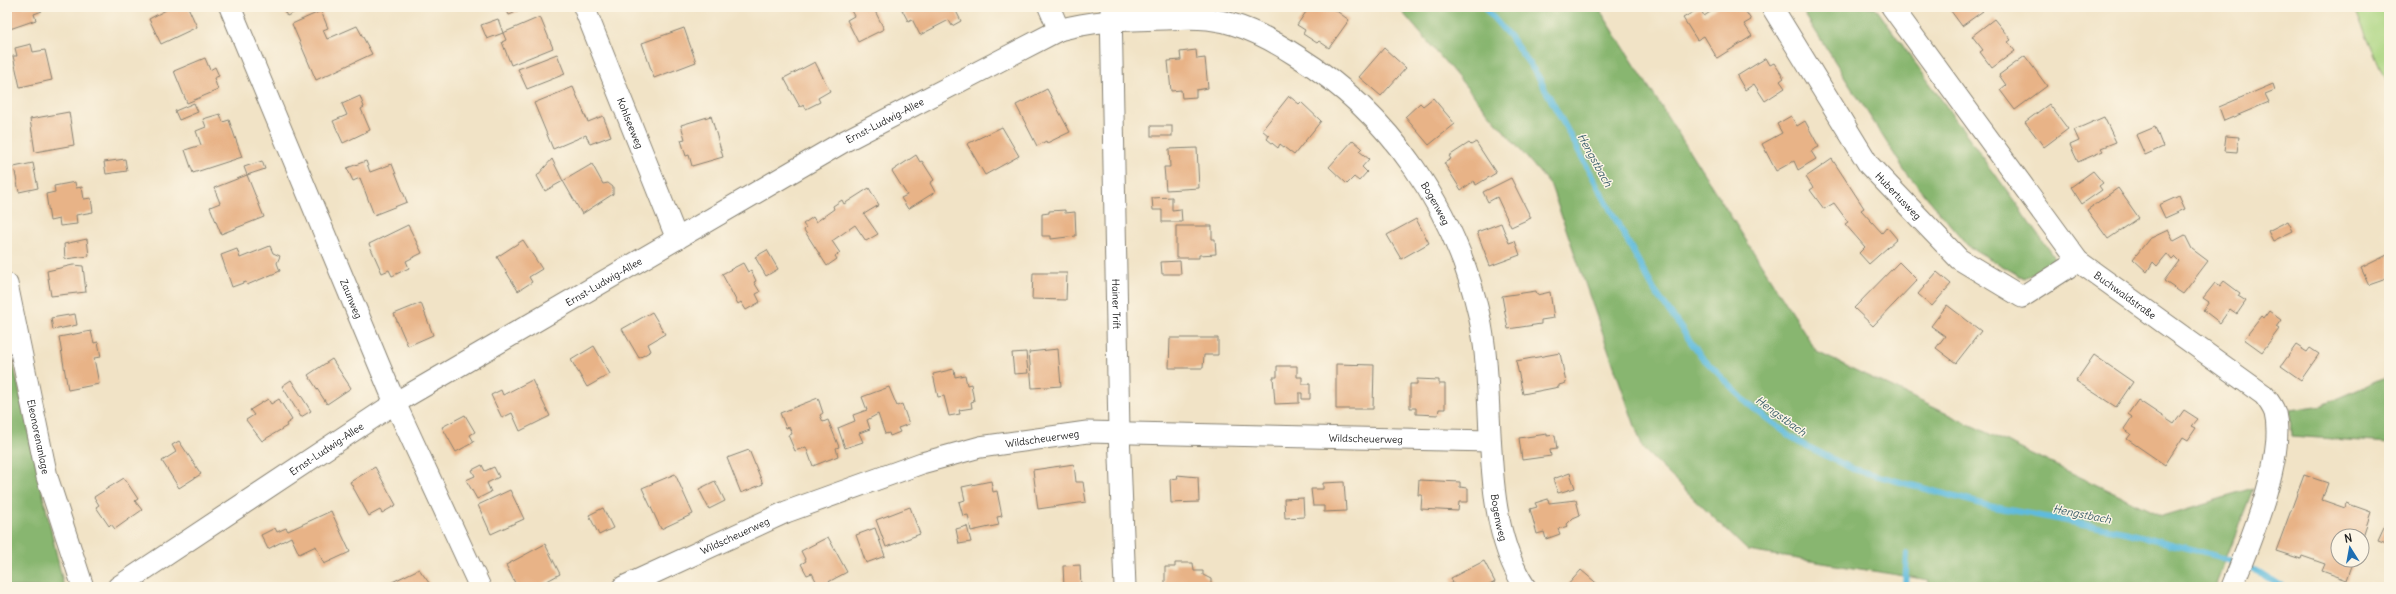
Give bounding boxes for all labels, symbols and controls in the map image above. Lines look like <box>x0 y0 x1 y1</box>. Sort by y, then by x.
street label: Ernst-Ludwig-Allee <box>844 95 926 146</box>
street label: Kohlseeweg <box>614 96 646 151</box>
water label: Hengstbach <box>1575 131 1616 190</box>
street label: Hubertusweg <box>1872 170 1924 223</box>
street label: Bogenweg <box>1418 179 1453 227</box>
street label: Ernst-Ludwig-Allee <box>563 255 644 309</box>
street label: Buchwaldstraße <box>2091 269 2158 322</box>
street label: Zaunweg <box>337 277 365 321</box>
street label: Hainer Trift <box>1109 279 1123 330</box>
water label: Hengstbach <box>1753 393 1810 439</box>
street label: Eleonorenanlage <box>24 398 52 475</box>
street label: Ernst-Ludwig-Allee <box>287 420 366 478</box>
street label: Wildscheuerweg <box>1005 427 1080 450</box>
street label: Wildscheuerweg <box>1328 431 1403 446</box>
street label: Bogenweg <box>1488 493 1510 543</box>
water label: Hengstbach <box>2052 501 2113 527</box>
street label: Wildscheuerweg <box>698 515 771 558</box>
north arrow <box>2330 528 2370 568</box>
text: N <box>2343 531 2353 546</box>

